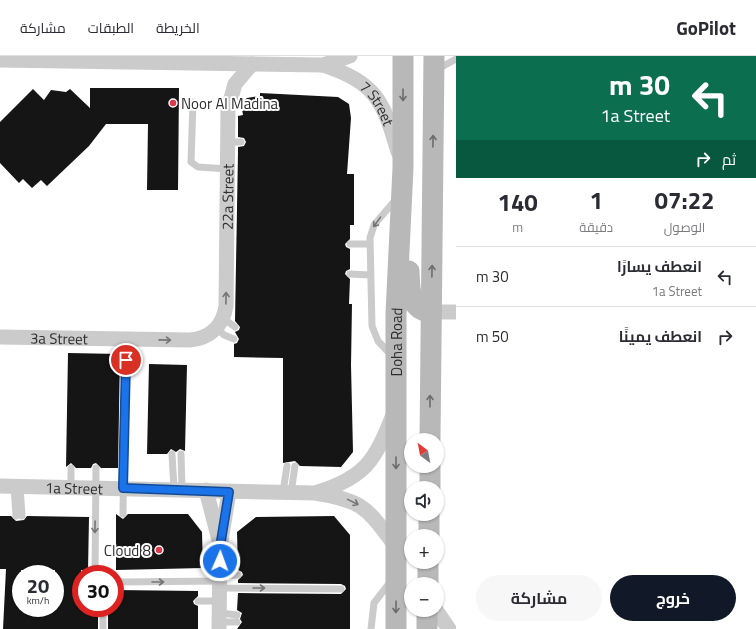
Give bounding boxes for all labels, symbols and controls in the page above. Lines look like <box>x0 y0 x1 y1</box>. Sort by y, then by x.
text: GoPilot <box>676 13 736 42</box>
text: مشاركة <box>20 17 66 38</box>
text: الطبقات <box>88 17 134 38</box>
text: الخريطة <box>156 17 200 38</box>
text: 30 m <box>609 63 670 106</box>
icon: left <box>684 72 736 124</box>
street label: 7 Street <box>355 75 401 130</box>
one-way arrow <box>399 88 407 101</box>
place label: Noor Al Madina <box>181 92 278 115</box>
marker: Noor Al Madina <box>168 98 178 108</box>
text: 1a Street <box>601 102 670 129</box>
one-way arrow <box>429 135 437 148</box>
icon: right <box>692 148 714 170</box>
text: ثم <box>722 148 736 171</box>
street label: 22a Street <box>215 163 239 230</box>
text: 1 <box>589 182 603 218</box>
text: 07:22 <box>655 182 715 218</box>
text: 140 <box>497 184 538 220</box>
one-way arrow <box>373 216 381 227</box>
text: m <box>512 217 523 237</box>
text: دقيقة <box>579 217 613 237</box>
text: الوصول <box>664 217 705 237</box>
text: انعطف يسارًا <box>617 255 702 278</box>
one-way arrow <box>428 265 435 278</box>
text: 30 m <box>476 265 509 288</box>
icon: left <box>714 266 736 288</box>
text: 1a Street <box>652 281 702 301</box>
one-way arrow <box>222 292 230 305</box>
street label: Doha Road <box>384 307 408 376</box>
text: 50 m <box>476 325 509 348</box>
text: انعطف يمينًا <box>619 325 702 348</box>
street label: 3a Street <box>30 326 89 350</box>
icon: right <box>714 326 736 348</box>
one-way arrow <box>158 336 171 344</box>
pin <box>109 343 143 377</box>
icon: arrive <box>115 349 137 371</box>
one-way arrow <box>426 395 434 408</box>
north arrow <box>404 433 444 473</box>
map controls <box>404 433 444 617</box>
one-way arrow <box>392 456 400 469</box>
street label: 1a Street <box>45 476 104 500</box>
button: sound <box>404 481 444 521</box>
one-way arrow <box>347 499 359 506</box>
one-way arrow <box>91 520 99 533</box>
button: + <box>404 529 444 569</box>
place label: Cloud 8 <box>104 539 151 562</box>
position arrow <box>199 540 241 582</box>
marker: Cloud 8 <box>154 545 164 555</box>
speed limit sign: 30 <box>72 565 124 617</box>
text: 20 <box>27 570 49 601</box>
button: مشاركة <box>476 575 602 621</box>
button: خروج <box>610 575 736 621</box>
button: − <box>404 577 444 617</box>
one-way arrow <box>151 578 164 586</box>
one-way arrow <box>252 584 265 592</box>
text: km/h <box>27 593 49 608</box>
one-way arrow <box>392 600 400 613</box>

